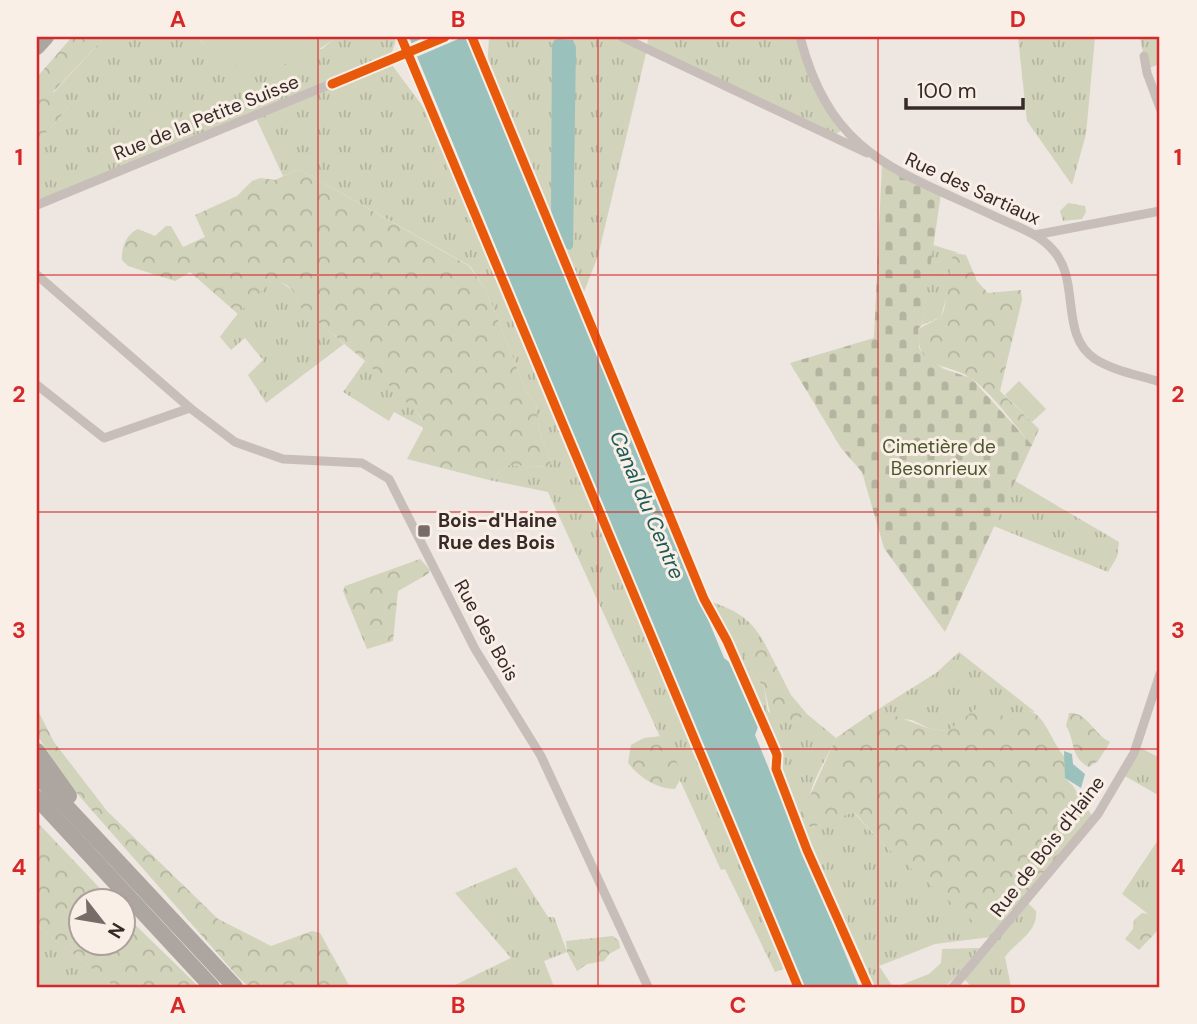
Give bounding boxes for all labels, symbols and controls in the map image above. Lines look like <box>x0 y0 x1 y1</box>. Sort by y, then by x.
text: A <box>170 4 186 34</box>
text: B <box>451 4 465 34</box>
text: C <box>730 4 746 34</box>
text: D <box>1010 4 1026 34</box>
scale bar <box>906 66 1024 110</box>
street label: Rue de la Petite Suisse <box>110 69 303 166</box>
text: 100 m <box>917 77 977 105</box>
text: 1 <box>15 142 23 172</box>
text: 1 <box>1174 142 1182 172</box>
street label: Rue des Sartiaux <box>901 146 1045 231</box>
text: 2 <box>12 379 26 409</box>
text: 2 <box>1171 379 1185 409</box>
water label: Canal du Centre <box>603 426 691 584</box>
park label: Cimetière de Besonrieux <box>882 434 996 481</box>
place label: Bois-d'Haine Rue des Bois <box>438 508 557 555</box>
marker: Bois-d'Haine Rue des Bois <box>416 523 432 539</box>
street label: Rue des Bois <box>448 575 525 685</box>
text: 3 <box>12 615 26 645</box>
text: 3 <box>1171 615 1185 645</box>
street label: Rue de Bois d'Haine <box>985 771 1110 922</box>
text: 4 <box>12 852 27 882</box>
text: 4 <box>1171 852 1186 882</box>
north arrow <box>66 888 136 958</box>
text: N <box>102 918 130 943</box>
text: A <box>170 990 186 1020</box>
text: B <box>451 990 465 1020</box>
text: C <box>730 990 746 1020</box>
text: D <box>1010 990 1026 1020</box>

